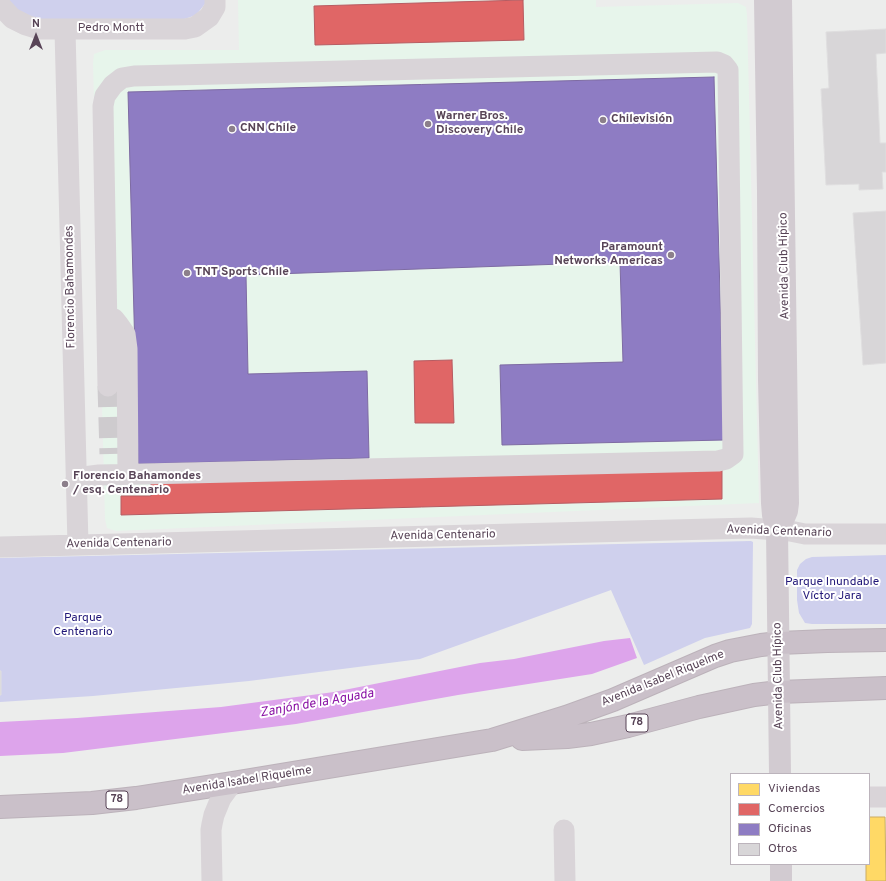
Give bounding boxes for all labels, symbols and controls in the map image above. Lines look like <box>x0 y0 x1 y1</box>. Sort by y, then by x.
north arrow <box>16 16 56 56</box>
text: N <box>32 17 40 31</box>
street label: Pedro Montt <box>78 22 144 36</box>
place label: Warner Bros. Discovery Chile <box>436 110 523 138</box>
place label: Chilevisión <box>611 113 672 127</box>
marker: Chilevisión <box>598 115 608 125</box>
marker: Warner Bros. Discovery Chile <box>423 119 433 129</box>
place label: CNN Chile <box>240 122 296 136</box>
marker: CNN Chile <box>227 124 237 134</box>
street label: Avenida Club Hípico <box>777 212 793 320</box>
street label: Florencio Bahamondes <box>63 225 79 349</box>
place label: Paramount Networks Americas <box>554 241 663 269</box>
marker: Paramount Networks Americas <box>666 250 676 260</box>
place label: TNT Sports Chile <box>195 266 289 280</box>
marker: TNT Sports Chile <box>182 268 192 278</box>
place label: Florencio Bahamondes / esq. Centenario <box>73 470 201 498</box>
marker: Florencio Bahamondes / esq. Centenario <box>60 479 70 489</box>
street label: Avenida Centenario <box>726 523 832 541</box>
street label: Avenida Centenario <box>390 528 496 544</box>
street label: Avenida Centenario <box>66 536 172 552</box>
park label: Parque Inundable Víctor Jara <box>785 576 879 604</box>
park label: Parque Centenario <box>53 612 113 640</box>
street label: Avenida Club Hípico <box>771 622 787 730</box>
street label: Avenida Isabel Riquelme <box>600 648 726 710</box>
water label: Zanjón de la Aguada <box>259 686 375 722</box>
road number: 78 <box>626 714 648 732</box>
street label: Avenida Isabel Riquelme <box>181 764 313 798</box>
legend <box>730 773 870 865</box>
text: Viviendas <box>768 781 820 797</box>
road number: 78 <box>106 791 128 809</box>
text: Comercios <box>768 801 825 817</box>
text: Oficinas <box>768 821 812 837</box>
text: Otros <box>768 841 797 857</box>

